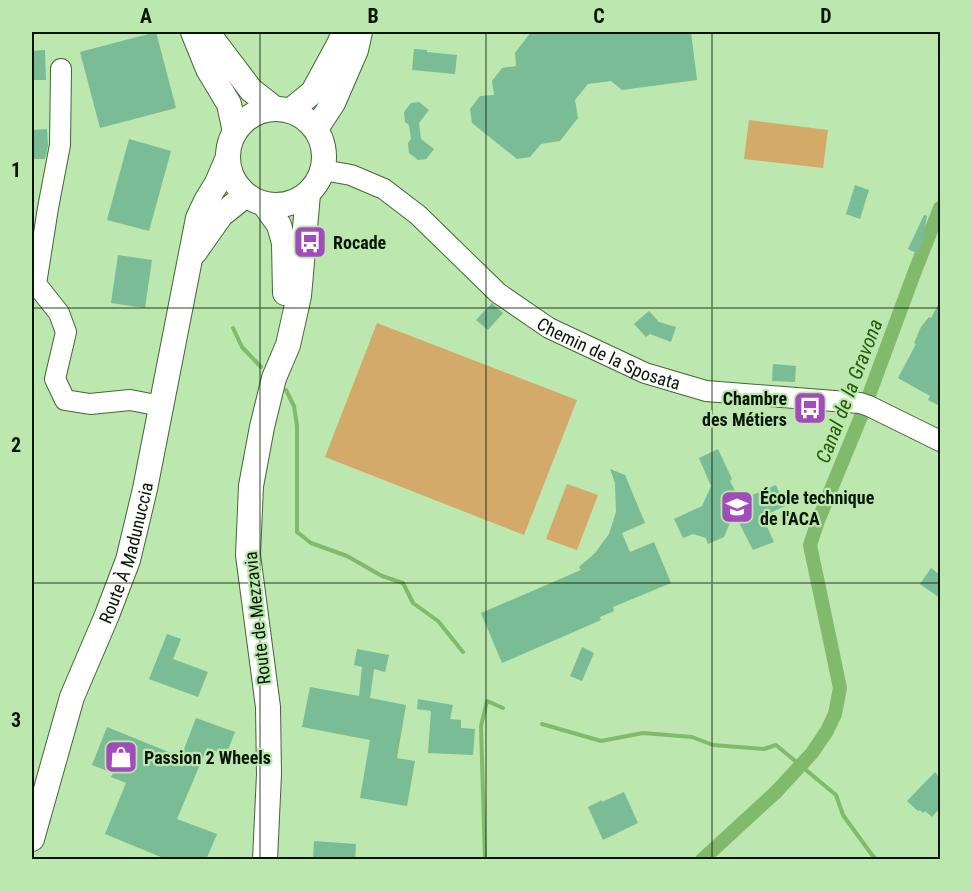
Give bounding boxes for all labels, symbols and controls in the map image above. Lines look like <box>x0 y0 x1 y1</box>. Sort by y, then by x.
text: A <box>140 4 152 28</box>
text: B <box>367 4 379 28</box>
text: C <box>593 4 605 28</box>
text: D <box>820 4 832 28</box>
text: 1 <box>11 158 21 182</box>
bus stop icon: Rocade <box>292 224 328 260</box>
place label: Rocade <box>333 232 387 253</box>
street label: Chemin de la Sposata <box>533 313 683 393</box>
water label: Canal de la Gravona <box>811 316 887 466</box>
place label: Chambre des Métiers <box>702 388 787 430</box>
bus stop icon: Chambre des Métiers <box>792 390 828 426</box>
text: 2 <box>11 433 21 457</box>
street label: Route À Madunuccia <box>94 480 157 626</box>
place label: École technique de l'ACA <box>760 487 875 529</box>
school or university icon: École technique de l'ACA <box>719 489 755 525</box>
street label: Route de Mezzavia <box>240 551 274 685</box>
text: 3 <box>11 708 21 732</box>
shop icon: Passion 2 Wheels <box>103 739 139 775</box>
place label: Passion 2 Wheels <box>144 747 271 768</box>

